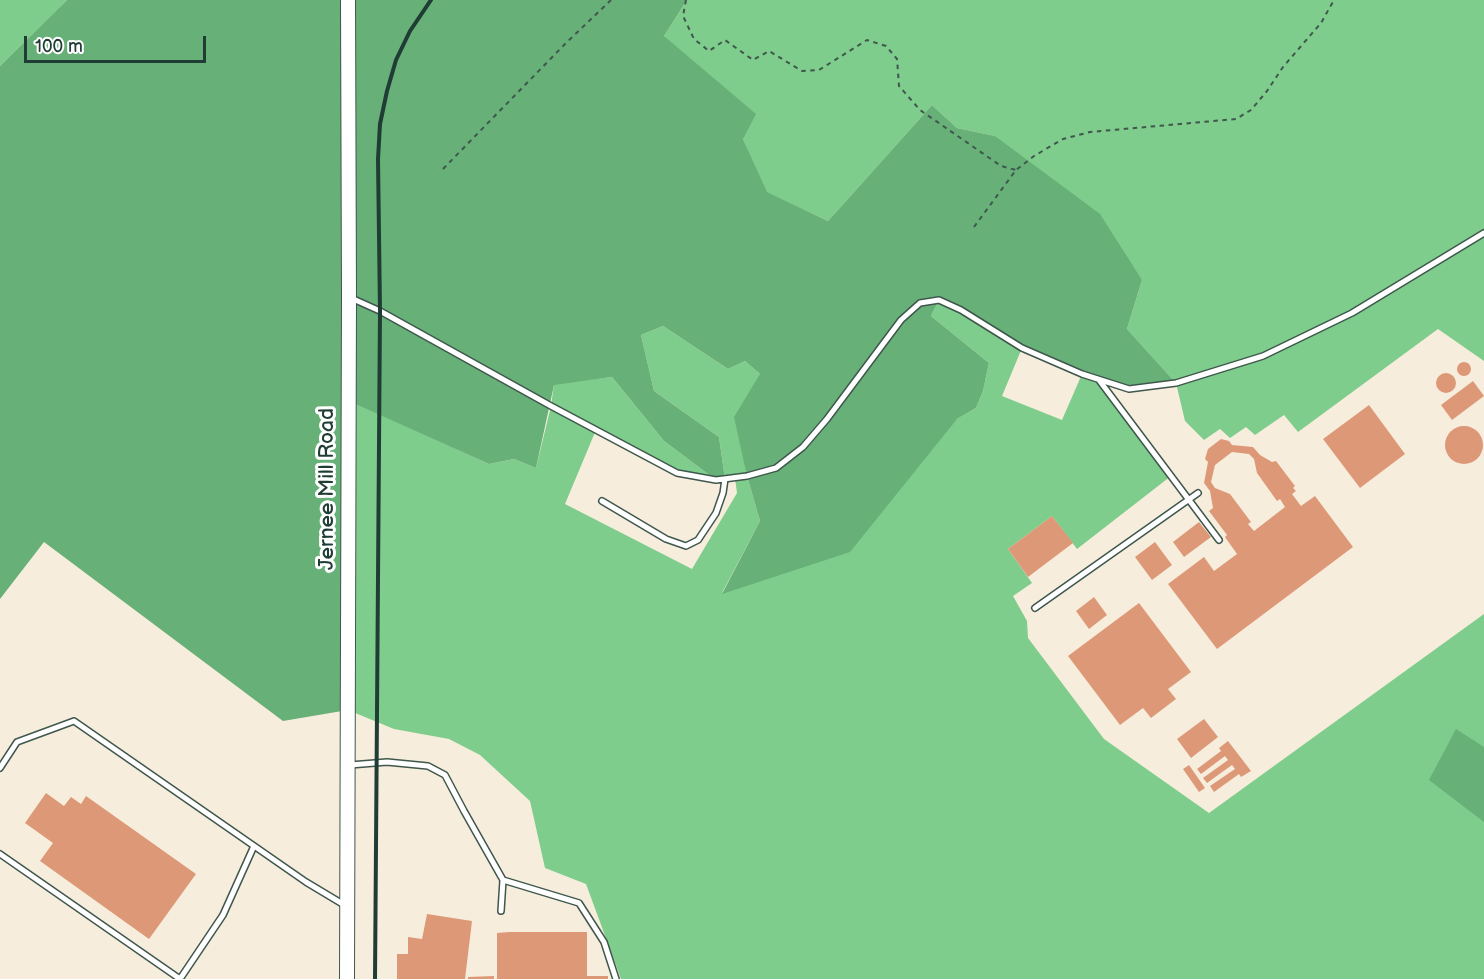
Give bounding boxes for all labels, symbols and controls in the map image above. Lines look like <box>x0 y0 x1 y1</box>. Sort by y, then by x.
scale bar <box>27 24 208 62</box>
text: 100 m <box>35 36 83 57</box>
street label: Jernee Mill Road <box>315 408 341 570</box>

